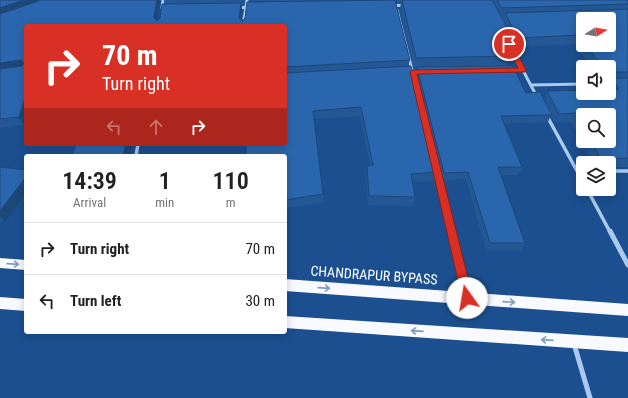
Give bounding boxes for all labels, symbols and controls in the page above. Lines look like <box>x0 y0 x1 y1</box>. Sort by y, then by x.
north arrow <box>576 12 616 52</box>
map controls <box>576 12 616 196</box>
pin <box>492 27 526 61</box>
icon: arrive <box>498 33 520 55</box>
text: 70 m <box>102 39 158 72</box>
icon: right <box>36 40 88 92</box>
button: sound <box>576 60 616 100</box>
text: Turn right <box>102 73 170 94</box>
button: search <box>576 108 616 148</box>
icon: left <box>103 116 125 138</box>
icon: ahead <box>145 116 167 138</box>
icon: right <box>187 116 209 138</box>
button: layers <box>576 156 616 196</box>
text: 14:39 <box>62 167 117 195</box>
text: 1 <box>159 167 171 195</box>
text: 110 <box>213 167 249 195</box>
text: Arrival <box>73 195 106 210</box>
text: min <box>155 195 174 210</box>
text: m <box>226 195 236 210</box>
icon: right <box>36 238 58 260</box>
text: Turn right <box>70 240 129 258</box>
text: 70 m <box>245 240 275 258</box>
one-way arrow <box>6 261 19 268</box>
street label: CHANDRAPUR BYPASS <box>310 263 438 287</box>
position arrow <box>446 277 488 319</box>
one-way arrow <box>317 284 330 291</box>
icon: left <box>36 290 58 312</box>
text: Turn left <box>70 292 121 310</box>
text: 30 m <box>245 292 275 310</box>
one-way arrow <box>502 298 515 305</box>
one-way arrow <box>411 328 424 335</box>
one-way arrow <box>541 336 554 343</box>

